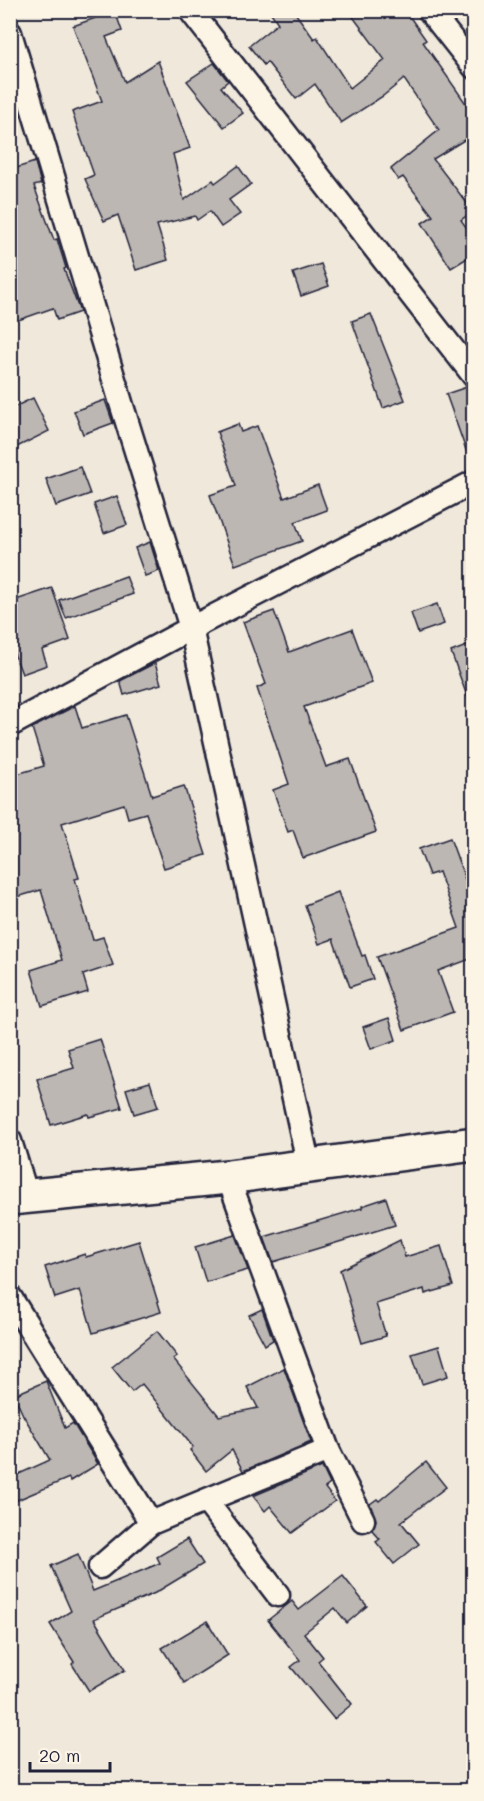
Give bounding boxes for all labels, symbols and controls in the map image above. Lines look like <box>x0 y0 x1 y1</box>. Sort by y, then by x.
scale bar <box>30 1735 110 1773</box>
text: 20 m <box>39 1743 80 1767</box>

